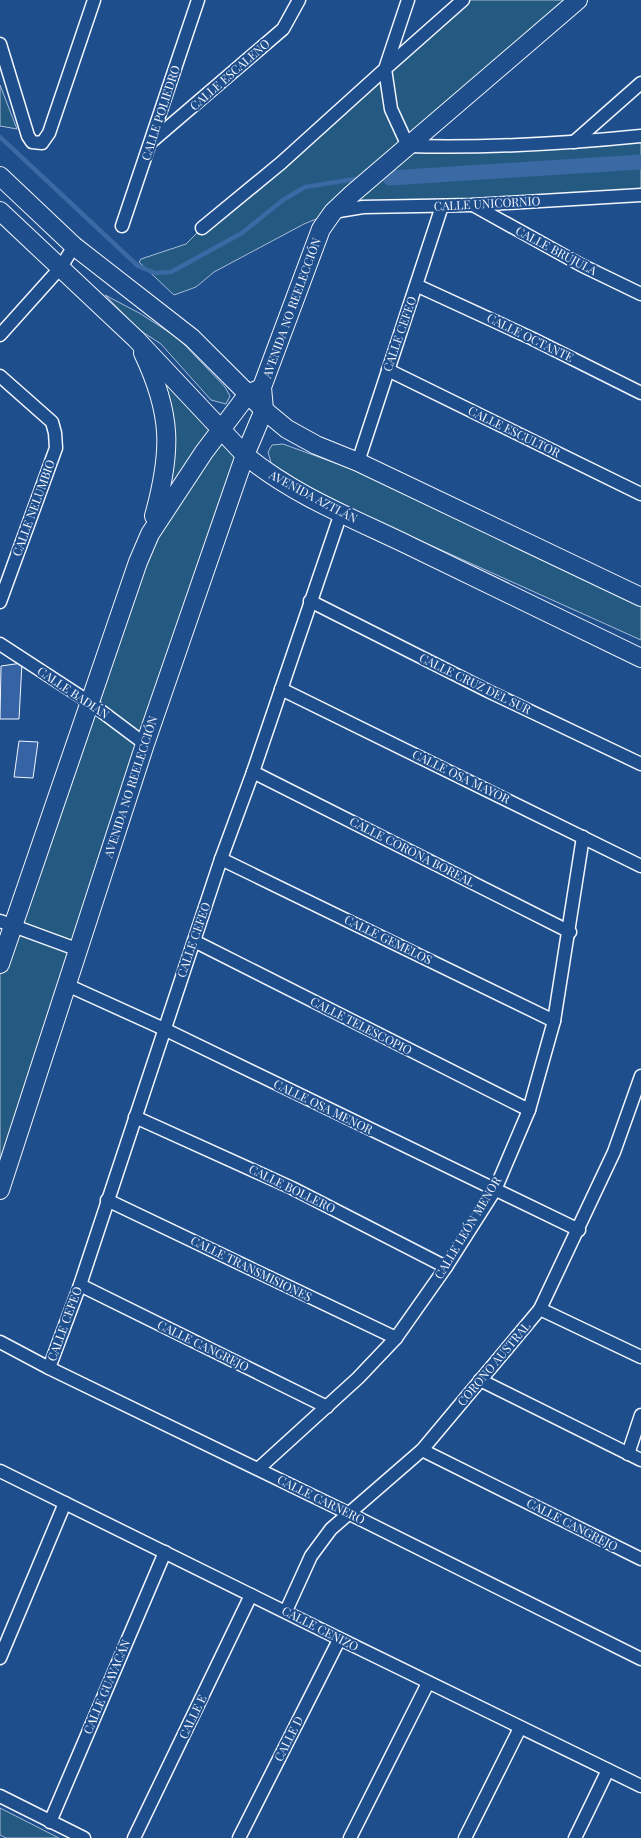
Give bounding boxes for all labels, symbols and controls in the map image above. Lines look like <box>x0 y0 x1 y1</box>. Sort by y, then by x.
street label: CALLE ESCALENO <box>186 35 273 113</box>
street label: CALLE POLIEDRO <box>137 63 183 162</box>
street label: CALLE UNICORNIO <box>433 192 541 214</box>
street label: CALLE BRÚJULA <box>513 222 600 279</box>
street label: AVENIDA NO REELECCIÓN <box>258 235 324 381</box>
street label: CALLE CEFEO <box>379 294 419 373</box>
street label: CALLE OCTANTE <box>484 309 576 365</box>
street label: CALLE ESCULTOR <box>466 402 563 460</box>
street label: CALLE NELUMBIO <box>8 457 58 558</box>
street label: AVENIDA AZTLÁN <box>266 466 361 526</box>
street label: CALLE CRUZ DEL SUR <box>417 649 534 717</box>
street label: CALLE BADIÁN <box>35 662 113 722</box>
street label: AVENIDA NO REELECCIÓN <box>99 713 161 861</box>
street label: CALLE OSA MAYOR <box>410 746 513 807</box>
street label: CALLE CORONA BOREAL <box>347 813 478 890</box>
street label: CALLE CEFEO <box>173 900 213 979</box>
street label: CALLE GEMELOS <box>342 911 435 967</box>
street label: CALLE TELESCOPIO <box>308 993 415 1058</box>
street label: CALLE OSA MENOR <box>271 1075 376 1137</box>
street label: CALLE BOLLERO <box>247 1160 338 1216</box>
street label: CALLE LEÓN MENOR <box>430 1173 504 1282</box>
street label: CALLE TRANSMISIONES <box>188 1232 315 1304</box>
street label: CALLE CEFEO <box>43 1284 85 1363</box>
street label: CALLE CANGREJO <box>155 1316 252 1374</box>
street label: CORONO AUSTRAL <box>453 1318 533 1409</box>
street label: CALLE CARNERO <box>275 1471 368 1527</box>
street label: CALLE CANGREJO <box>524 1494 621 1554</box>
street label: CALLE CENIZO <box>279 1602 362 1654</box>
street label: CALLE GUAYACÁN <box>79 1636 133 1736</box>
street label: CALLE E <box>175 1692 210 1741</box>
street label: CALLE D <box>270 1713 306 1764</box>

